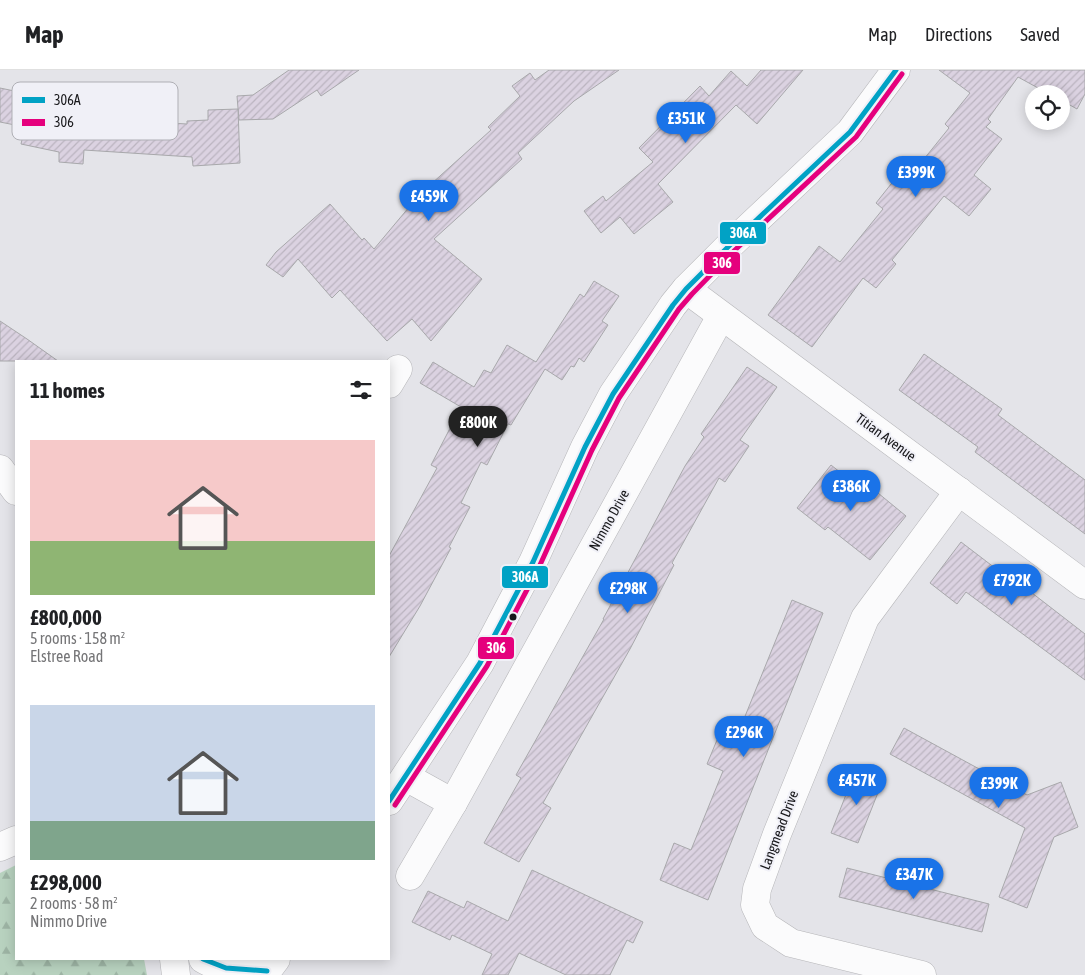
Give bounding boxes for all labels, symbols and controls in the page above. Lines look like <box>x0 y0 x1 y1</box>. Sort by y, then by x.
text: Map <box>25 21 64 48</box>
text: Map <box>868 24 897 45</box>
text: Directions <box>925 24 992 45</box>
text: Saved <box>1020 24 1060 45</box>
legend <box>12 82 178 140</box>
map controls <box>1025 85 1070 130</box>
button: locate <box>1025 85 1070 130</box>
text: 306A <box>54 92 81 108</box>
pin: £351K <box>651 102 721 144</box>
text: £351K <box>667 109 705 127</box>
text: 306 <box>54 114 74 130</box>
pin: £399K <box>881 156 951 198</box>
text: £399K <box>897 163 935 181</box>
pin: £459K <box>394 180 464 222</box>
text: £459K <box>410 187 448 205</box>
line badge: 306A <box>719 221 767 245</box>
text: 306A <box>730 225 756 241</box>
line badge: 306 <box>703 251 741 275</box>
text: 306 <box>712 255 732 271</box>
icon: filters <box>347 376 375 404</box>
text: 11 homes <box>30 378 105 402</box>
pin: £800K <box>443 406 513 448</box>
street label: Titian Avenue <box>853 410 919 464</box>
text: £800K <box>459 413 497 431</box>
pin: £386K <box>816 470 886 512</box>
icon: home <box>158 473 248 563</box>
text: £386K <box>832 477 870 495</box>
street label: Nimmo Drive <box>586 487 632 553</box>
pin: £792K <box>977 564 1047 606</box>
line badge: 306A <box>501 565 549 589</box>
text: 306A <box>512 569 538 585</box>
text: £792K <box>993 571 1031 589</box>
pin: £298K <box>593 572 663 614</box>
text: £298K <box>609 579 647 597</box>
text: £800,000 <box>30 605 102 629</box>
unlabelled marker <box>508 612 518 622</box>
text: 5 rooms · 158 m² <box>30 629 125 647</box>
line badge: 306 <box>477 636 515 660</box>
text: 306 <box>486 640 506 656</box>
text: Elstree Road <box>30 647 103 665</box>
pin: £296K <box>709 716 779 758</box>
text: £296K <box>725 723 763 741</box>
icon: home <box>158 738 248 828</box>
pin: £457K <box>822 764 892 806</box>
pin: £399K <box>964 766 1034 809</box>
text: £457K <box>838 771 876 789</box>
text: £399K <box>980 774 1018 792</box>
street label: Langmead Drive <box>757 788 801 872</box>
pin: £347K <box>879 858 949 900</box>
text: £347K <box>895 865 933 883</box>
text: £298,000 <box>30 870 102 894</box>
text: 2 rooms · 58 m² <box>30 894 118 912</box>
text: Nimmo Drive <box>30 912 107 930</box>

